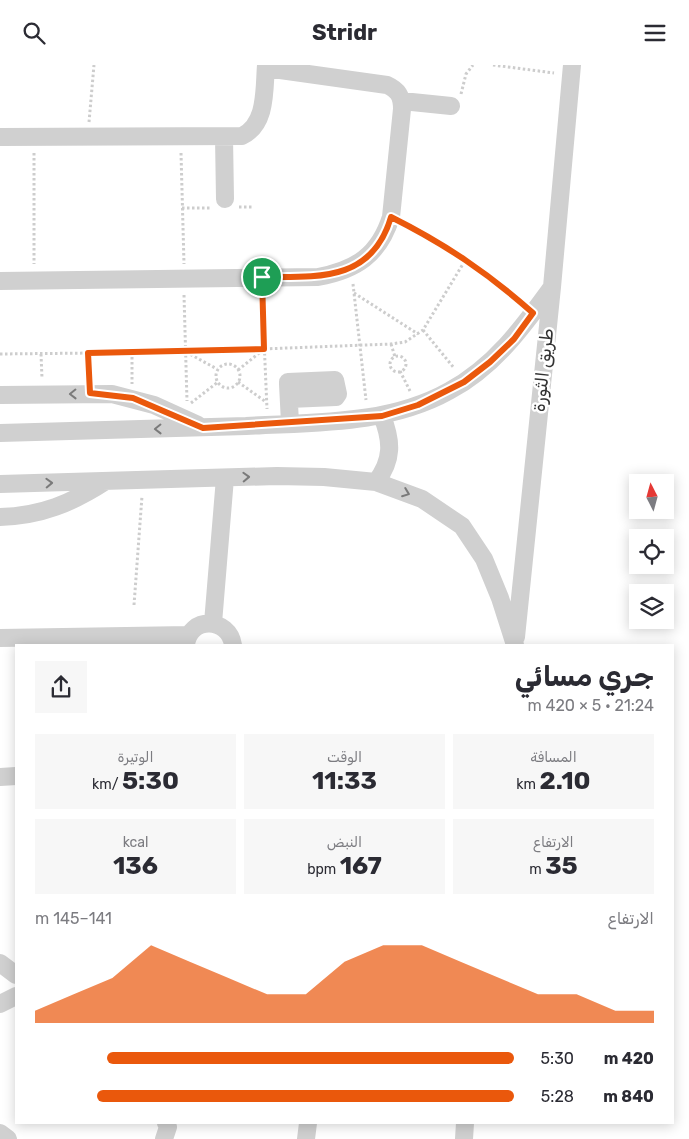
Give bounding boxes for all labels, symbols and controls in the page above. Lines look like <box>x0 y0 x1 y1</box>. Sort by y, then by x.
icon: search <box>20 19 48 47</box>
text: Stridr <box>312 19 377 46</box>
icon: menu <box>641 19 669 47</box>
pin <box>241 256 283 298</box>
icon: arrive <box>248 263 276 291</box>
street label: طريق الثورة <box>528 327 558 413</box>
one-way arrow <box>69 388 77 399</box>
one-way arrow <box>154 423 162 434</box>
one-way arrow <box>242 472 250 482</box>
north arrow <box>629 474 674 519</box>
map controls <box>629 474 674 629</box>
one-way arrow <box>45 478 53 488</box>
one-way arrow <box>401 487 410 497</box>
button: locate <box>629 529 674 574</box>
button: layers <box>629 584 674 629</box>
text: جري مسائي <box>515 660 654 693</box>
button: share <box>35 661 87 713</box>
text: 21:24 · 5 × 420 m <box>527 696 654 715</box>
text: الوتيرة <box>117 749 154 766</box>
text: الوقت <box>327 749 362 766</box>
text: المسافة <box>530 749 577 766</box>
text: 5:30 <box>122 766 179 795</box>
text: 11:33 <box>312 766 377 795</box>
text: 2.10 <box>539 766 591 795</box>
text: /km <box>92 776 122 793</box>
text: km <box>516 776 539 793</box>
text: kcal <box>123 834 148 851</box>
text: النبض <box>327 834 362 851</box>
text: الارتفاع <box>533 834 574 851</box>
text: 136 <box>113 851 158 880</box>
text: 167 <box>340 851 382 880</box>
text: 35 <box>545 851 578 880</box>
text: bpm <box>307 861 340 878</box>
text: m <box>529 861 545 878</box>
text: 141–145 m <box>35 909 112 928</box>
text: الارتفاع <box>608 909 654 928</box>
text: 5:30 <box>541 1049 574 1068</box>
text: 420 m <box>604 1049 654 1068</box>
text: 5:28 <box>541 1087 574 1106</box>
text: 840 m <box>603 1087 654 1106</box>

